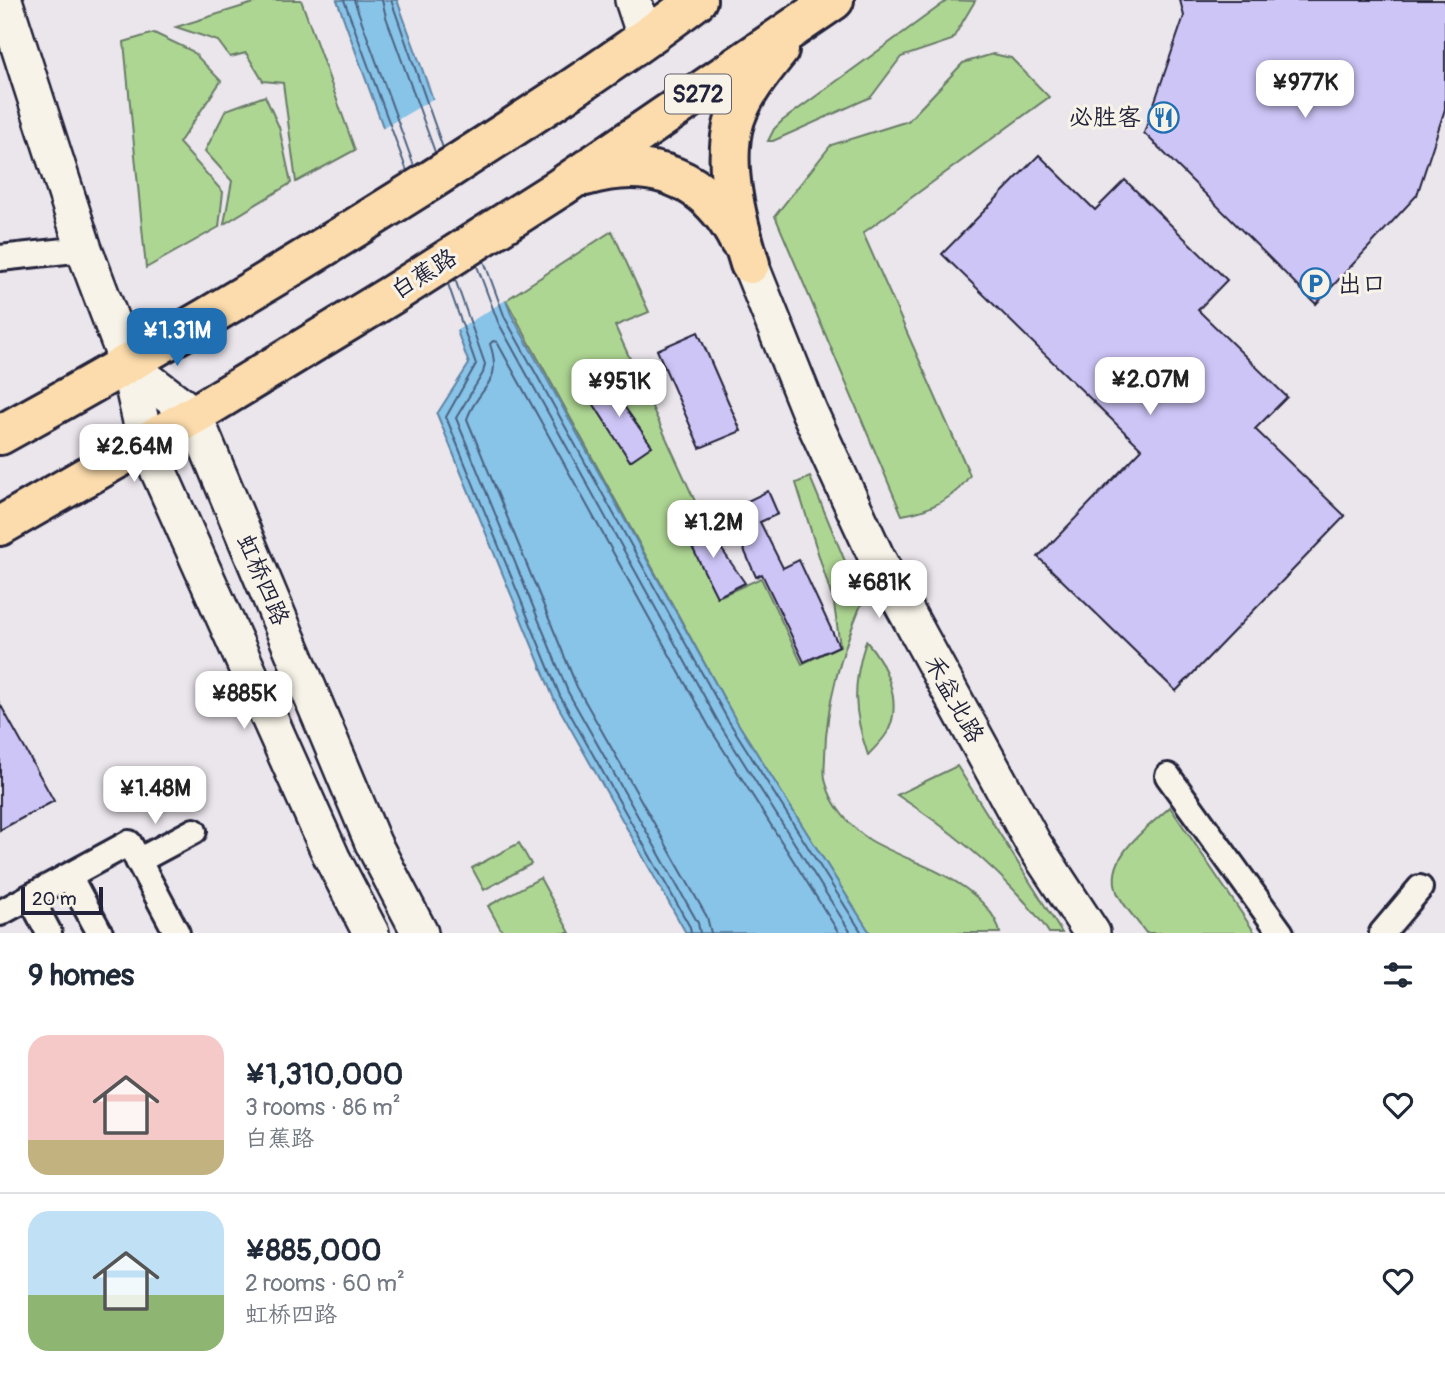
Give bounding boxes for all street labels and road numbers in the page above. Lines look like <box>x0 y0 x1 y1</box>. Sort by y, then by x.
road number: S272 <box>665 74 731 114</box>
street label: 白蕉路 <box>386 243 462 305</box>
street label: 虹桥四路 <box>231 530 295 630</box>
street label: 禾益北路 <box>918 650 990 748</box>

